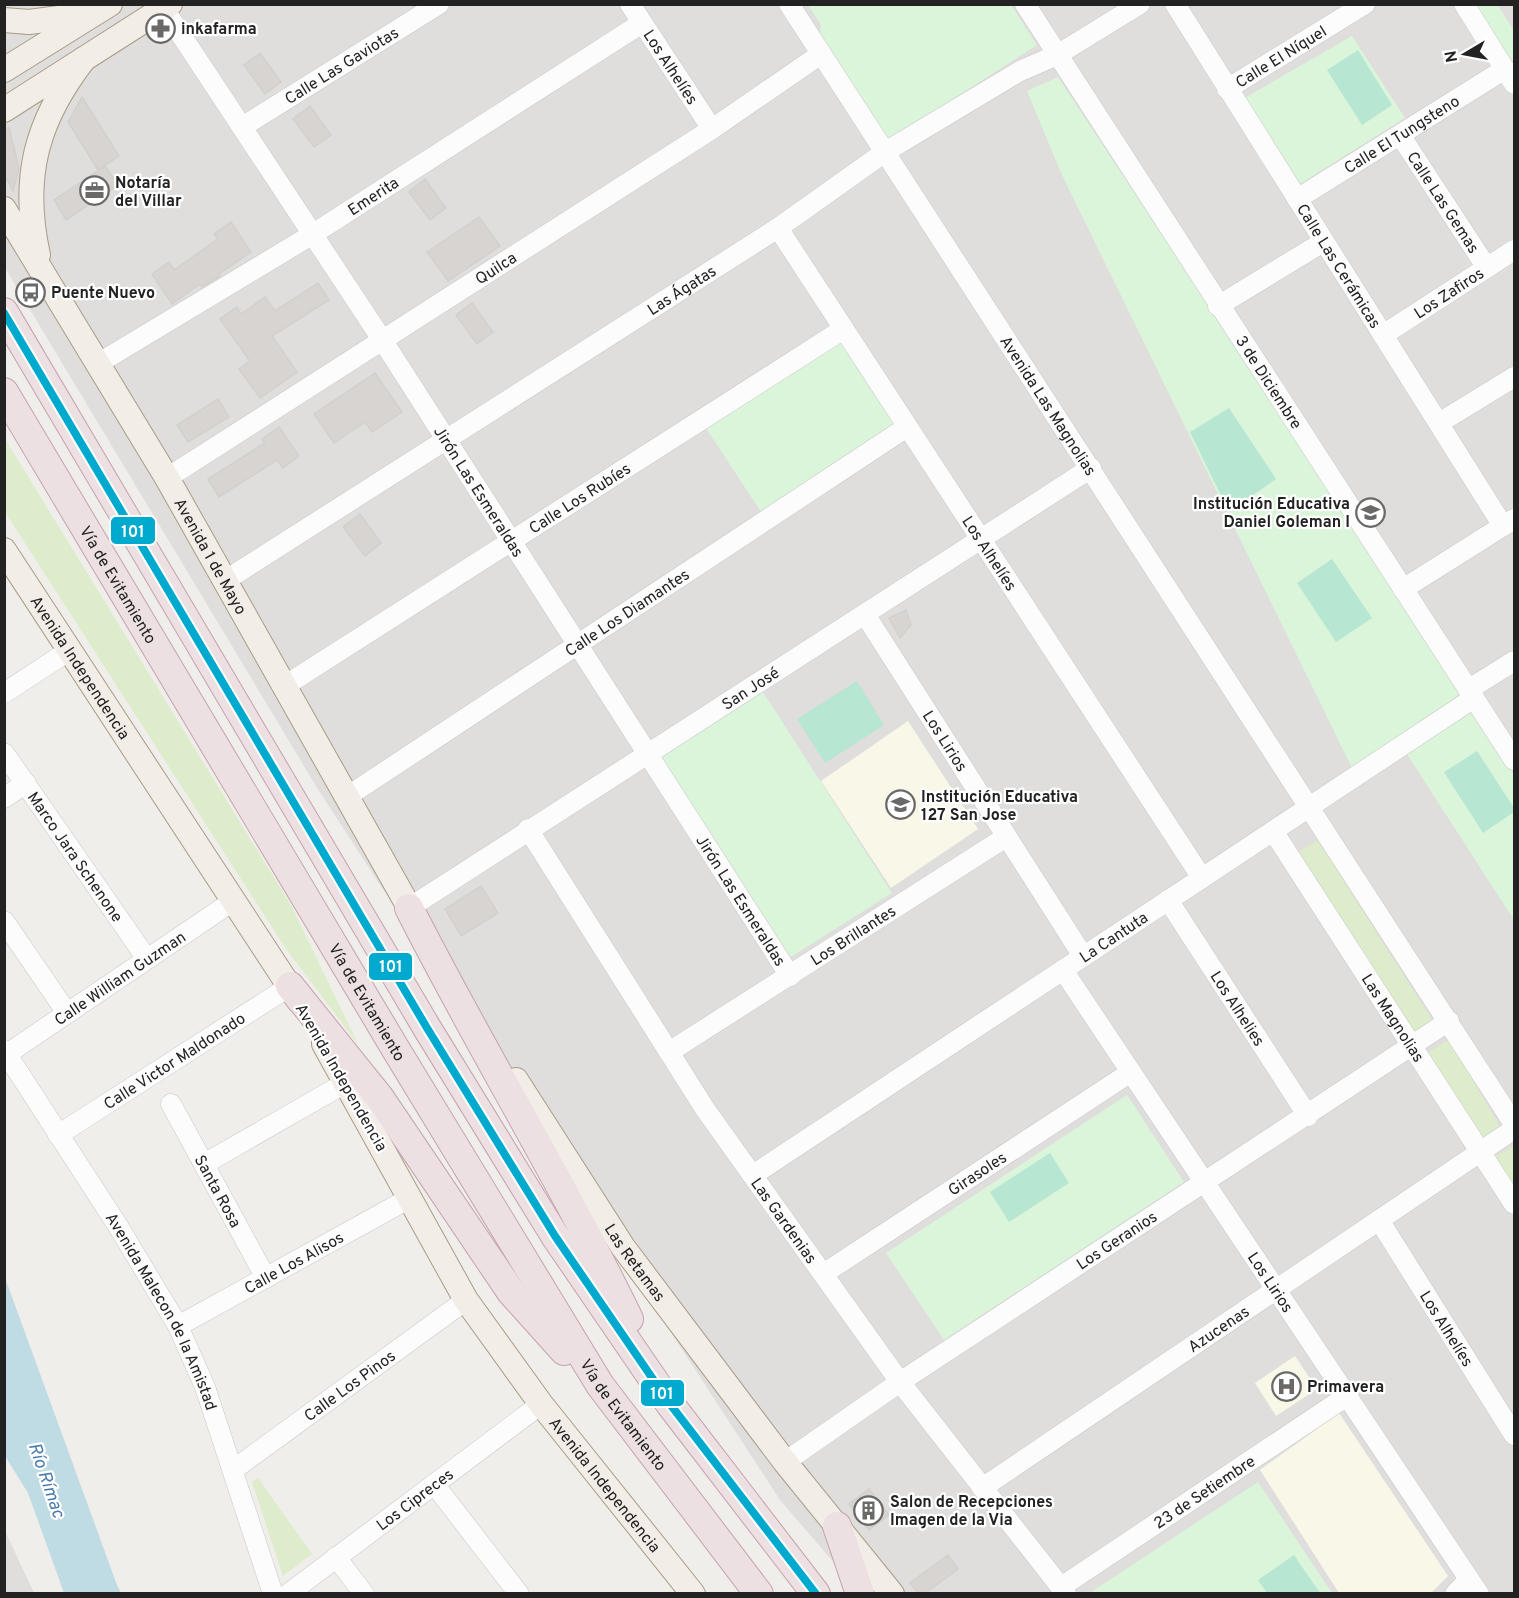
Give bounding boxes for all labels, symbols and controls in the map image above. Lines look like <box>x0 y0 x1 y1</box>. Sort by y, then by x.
pharmacy icon: inkafarma <box>144 12 176 44</box>
place label: inkafarma <box>181 20 257 40</box>
street label: Calle El Níquel <box>1232 22 1331 93</box>
street label: Calle Las Gaviotas <box>282 24 403 110</box>
north arrow <box>1435 24 1495 84</box>
street label: Los Alhelíes <box>638 27 701 109</box>
text: N <box>1441 49 1463 64</box>
street label: Calle El Tungsteno <box>1341 92 1464 179</box>
street label: Calle Las Gemas <box>1402 148 1483 258</box>
place label: Notaría del Villar <box>115 174 182 212</box>
street label: Emerita <box>345 174 403 221</box>
office icon: Notaría del Villar <box>78 175 110 207</box>
street label: Calle Las Cerámicas <box>1291 201 1384 333</box>
street label: Quilca <box>472 249 521 290</box>
street label: Las Ágatas <box>644 262 721 321</box>
street label: Los Zafiros <box>1411 264 1488 324</box>
bus stop icon: Puente Nuevo <box>14 276 46 308</box>
place label: Puente Nuevo <box>51 284 155 304</box>
street label: 3 de Diciembre <box>1230 332 1305 434</box>
street label: Avenida Las Magnolias <box>995 333 1100 480</box>
street label: Jirón Las Esmeraldas <box>428 423 527 562</box>
street label: Calle Los Rubíes <box>526 459 635 539</box>
street label: Avenida 1 de Mayo <box>168 495 250 619</box>
place label: Institución Educativa Daniel Goleman I <box>1193 495 1350 533</box>
school or university icon: Institución Educativa Daniel Goleman I <box>1355 496 1387 528</box>
street label: Los Alhelíes <box>957 513 1020 595</box>
line badge: 101 <box>110 516 156 545</box>
street label: Vía de Evitamiento <box>74 523 160 648</box>
text: 101 <box>121 523 145 543</box>
street label: Calle Los Diamantes <box>562 565 694 662</box>
street label: Avenida Independencia <box>25 593 133 744</box>
street label: San José <box>719 664 784 715</box>
street label: Los Lirios <box>917 708 971 776</box>
place label: Institución Educativa 127 San Jose <box>921 788 1078 826</box>
street label: Marco Jara Schenone <box>22 789 126 927</box>
school or university icon: Institución Educativa 127 San Jose <box>884 789 916 821</box>
street label: Jirón Las Esmeraldas <box>690 832 789 971</box>
street label: Los Brillantes <box>807 902 900 971</box>
street label: La Cantuta <box>1076 908 1152 968</box>
street label: Calle William Guzman <box>51 928 190 1031</box>
street label: Vía de Evitamiento <box>323 940 409 1066</box>
line badge: 101 <box>368 952 413 981</box>
text: 101 <box>379 958 403 978</box>
street label: Los Alhelies <box>1205 968 1268 1051</box>
street label: Las Magnolias <box>1356 971 1428 1066</box>
street label: Avenida Independencia <box>290 1000 391 1156</box>
street label: Calle Victor Maldonado <box>101 1009 250 1115</box>
street label: Girasoles <box>945 1148 1011 1201</box>
street label: Santa Rosa <box>189 1152 245 1232</box>
street label: Las Gardenias <box>745 1175 820 1268</box>
street label: Los Geranios <box>1073 1208 1162 1275</box>
street label: Avenida Malecon de la Amistad <box>100 1210 220 1413</box>
street label: Las Retamas <box>599 1221 669 1306</box>
street label: Calle Los Alisos <box>241 1228 348 1299</box>
street label: Los Lirios <box>1242 1249 1297 1317</box>
street label: Los Alhelíes <box>1414 1288 1477 1371</box>
street label: Azucenas <box>1185 1302 1254 1358</box>
street label: Calle Los Pinos <box>301 1347 400 1427</box>
street label: Vía de Evitamiento <box>575 1356 670 1476</box>
hospital icon: Primavera <box>1270 1370 1302 1402</box>
place label: Primavera <box>1307 1378 1384 1398</box>
line badge: 101 <box>640 1379 685 1407</box>
text: 101 <box>650 1385 674 1405</box>
street label: Avenida Independencia <box>544 1414 664 1557</box>
water label: Río Rímac <box>22 1440 69 1522</box>
street label: 23 de Setiembre <box>1151 1452 1260 1534</box>
street label: Los Cipreces <box>373 1465 458 1536</box>
place label: Salon de Recepciones Imagen de la Via <box>890 1493 1053 1531</box>
building icon: Salon de Recepciones Imagen de la Via <box>853 1494 885 1526</box>

